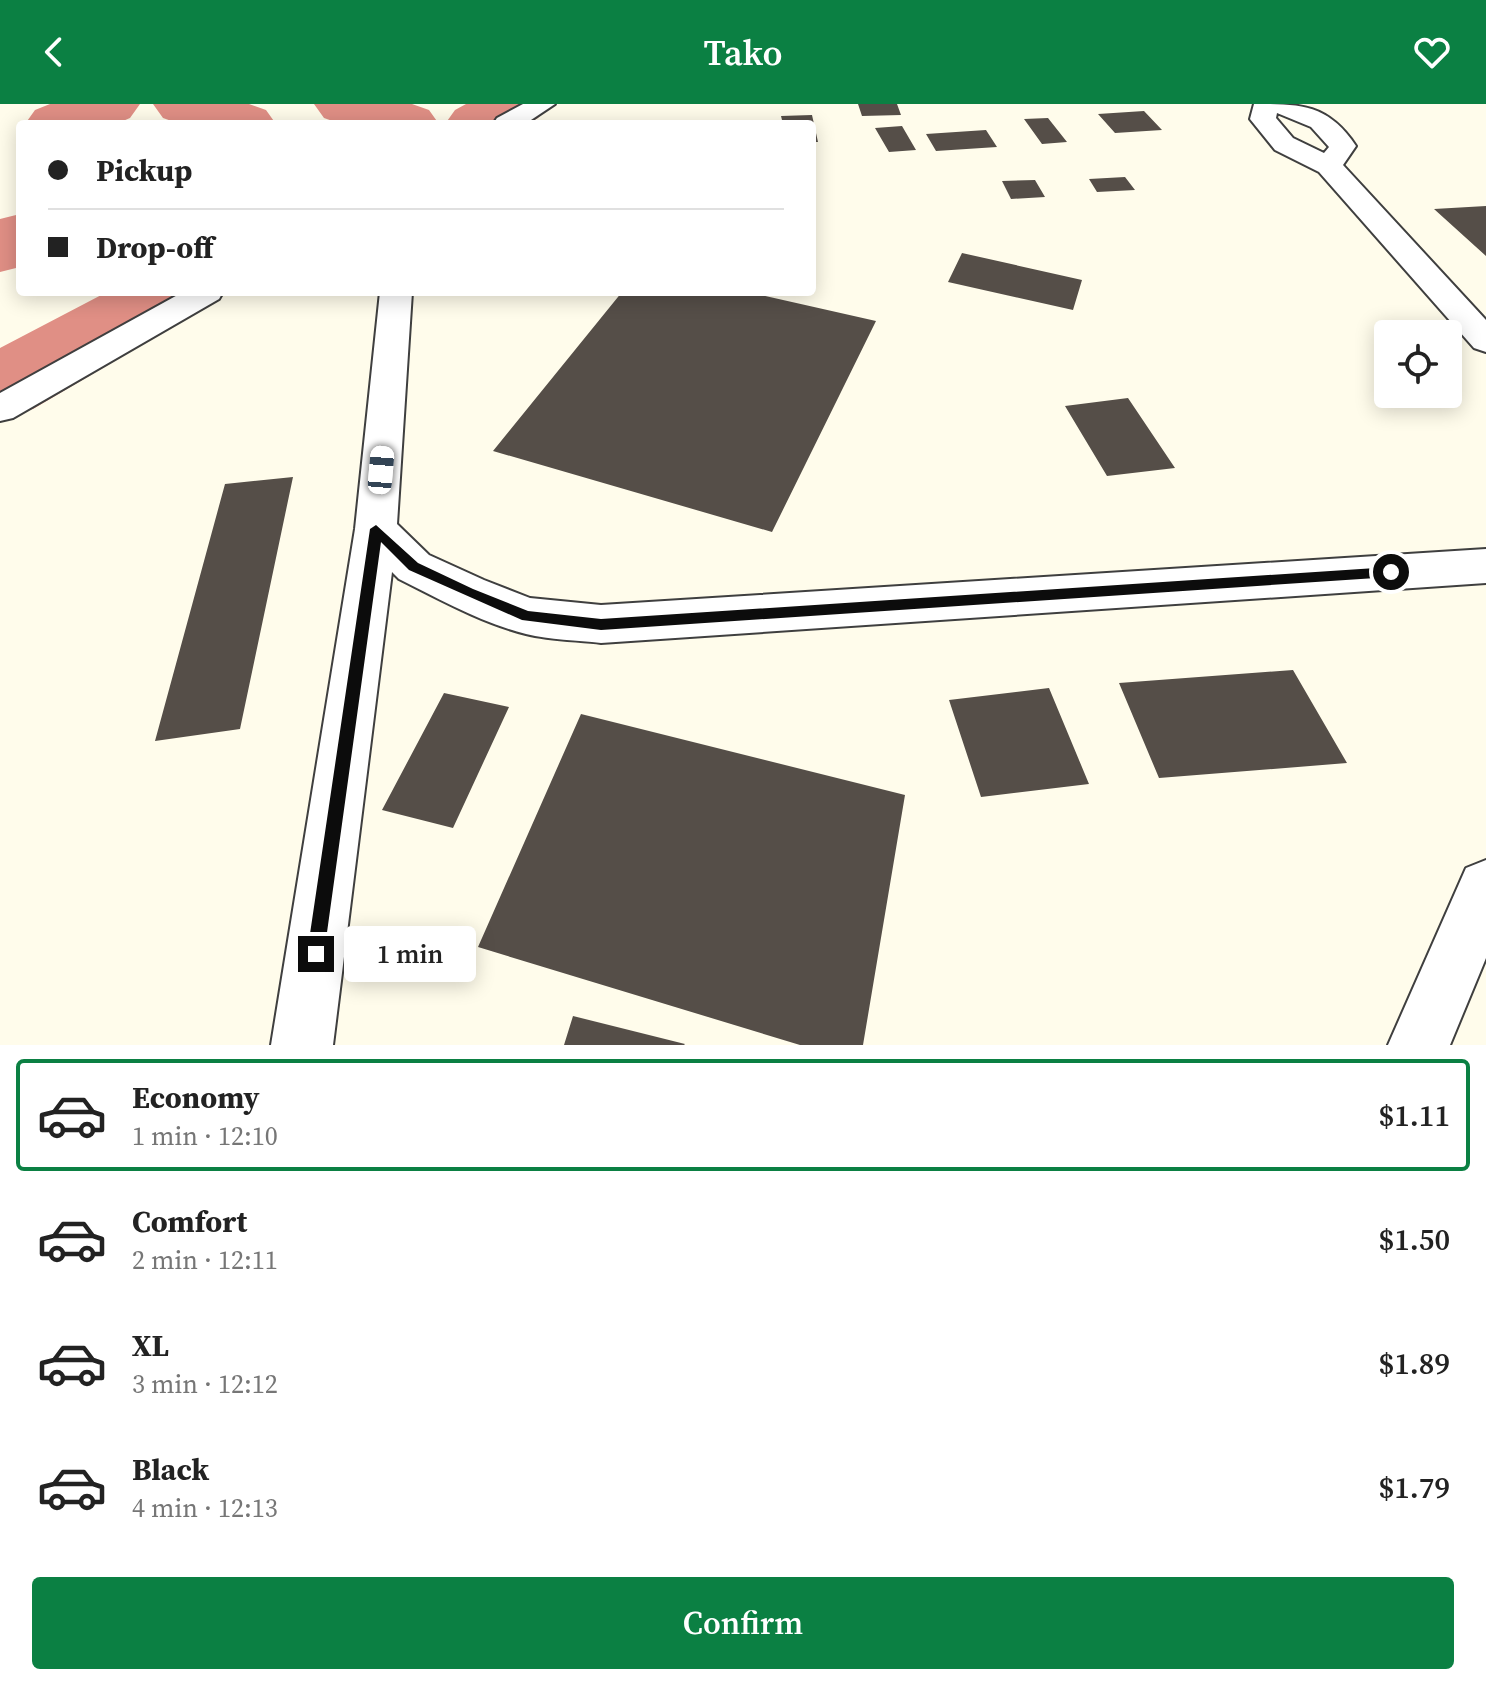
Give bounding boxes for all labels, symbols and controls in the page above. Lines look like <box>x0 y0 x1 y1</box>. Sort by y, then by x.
text: Tako <box>704 28 783 77</box>
icon: back <box>32 30 76 74</box>
icon: heart <box>1410 30 1454 74</box>
text: Pickup <box>96 150 192 191</box>
text: Drop-off <box>96 227 214 268</box>
map controls <box>1374 320 1462 408</box>
button: locate <box>1374 320 1462 408</box>
car <box>367 445 395 495</box>
route start <box>1373 554 1409 590</box>
callout: 1 min <box>344 926 476 982</box>
route end <box>298 936 334 972</box>
text: 1 min <box>377 936 443 972</box>
text: Economy <box>132 1077 260 1118</box>
icon: car <box>36 1079 108 1151</box>
text: $1.11 <box>1379 1095 1450 1136</box>
text: 1 min · 12:10 <box>132 1118 278 1154</box>
text: Comfort <box>132 1201 247 1242</box>
icon: car <box>36 1203 108 1275</box>
text: $1.50 <box>1379 1219 1450 1260</box>
text: 2 min · 12:11 <box>132 1242 278 1278</box>
text: XL <box>132 1325 169 1366</box>
icon: car <box>36 1327 108 1399</box>
text: $1.89 <box>1379 1343 1450 1384</box>
text: 3 min · 12:12 <box>132 1366 278 1402</box>
text: Black <box>132 1449 209 1490</box>
icon: car <box>36 1451 108 1523</box>
text: $1.79 <box>1379 1467 1450 1508</box>
text: 4 min · 12:13 <box>132 1490 278 1526</box>
button: Confirm <box>32 1577 1454 1669</box>

